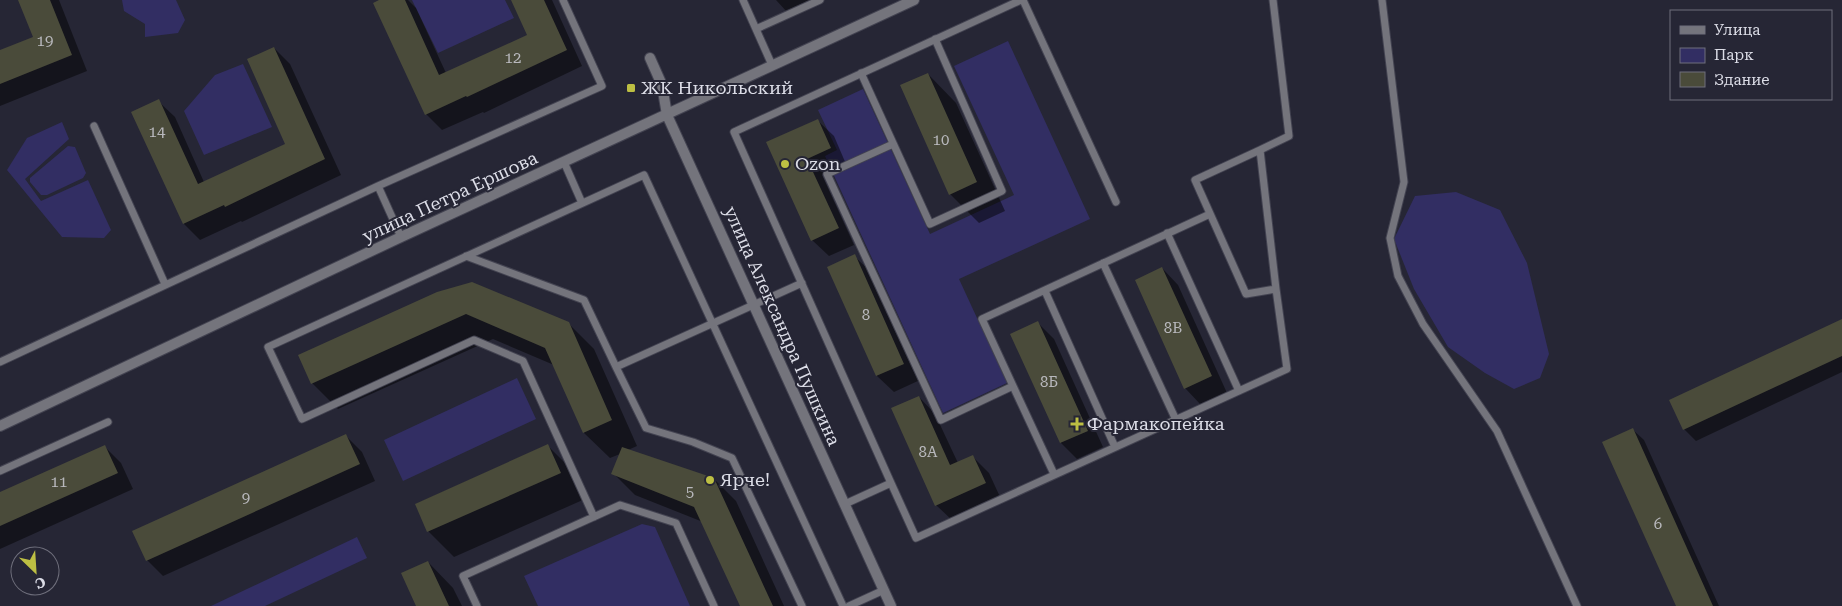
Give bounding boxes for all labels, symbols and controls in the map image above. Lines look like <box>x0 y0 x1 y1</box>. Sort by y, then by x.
legend <box>1670 10 1832 100</box>
text: Улица <box>1714 21 1760 39</box>
house number: 19 <box>37 32 53 50</box>
text: Парк <box>1714 46 1754 64</box>
house number: 12 <box>505 49 521 67</box>
text: Здание <box>1714 71 1770 89</box>
place label: ЖК Никольский <box>641 77 793 98</box>
marker: ЖК Никольский <box>625 82 637 94</box>
house number: 14 <box>149 123 166 141</box>
house number: 10 <box>933 131 949 149</box>
street label: улица Петра Ершова <box>359 147 541 246</box>
place label: Ozon <box>795 153 841 174</box>
marker: Ozon <box>779 158 791 170</box>
street label: улица Александра Пушкина <box>720 203 845 449</box>
house number: 8 <box>862 306 870 324</box>
house number: 8В <box>1164 319 1182 337</box>
house number: 8Б <box>1040 373 1058 391</box>
place label: Фармакопейка <box>1087 413 1225 434</box>
marker: Фармакопейка <box>1071 418 1083 430</box>
house number: 8А <box>919 443 938 461</box>
place label: Ярче! <box>720 469 770 490</box>
house number: 11 <box>51 473 67 491</box>
marker: Ярче! <box>704 474 716 486</box>
house number: 5 <box>686 483 694 501</box>
house number: 9 <box>242 489 250 507</box>
house number: 6 <box>1654 515 1662 533</box>
north arrow <box>10 546 60 596</box>
text: С <box>32 573 48 592</box>

